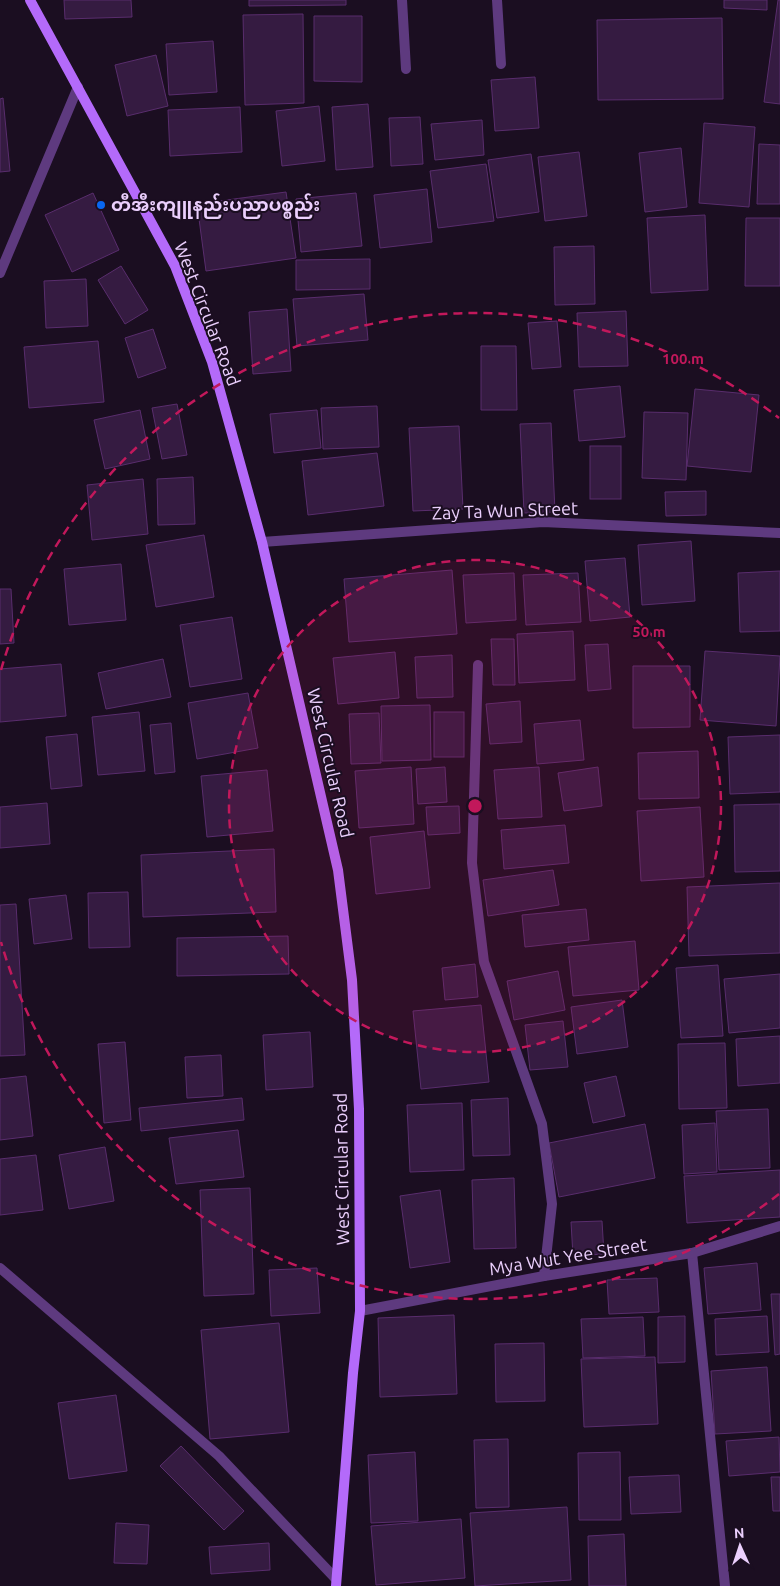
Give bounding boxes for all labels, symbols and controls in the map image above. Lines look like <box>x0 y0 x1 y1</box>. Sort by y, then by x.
place label: တီအီးကျူနည်းပညာပစ္စည်း <box>111 193 320 220</box>
marker: တီအီးကျူနည်းပညာပစ္စည်း <box>95 199 107 211</box>
street label: West Circular Road <box>171 239 245 388</box>
text: 100 m <box>662 350 704 367</box>
street label: Zay Ta Wun Street <box>431 497 578 523</box>
text: 50 m <box>632 623 666 640</box>
street label: West Circular Road <box>304 686 358 839</box>
centre of rings <box>466 797 484 815</box>
street label: West Circular Road <box>330 1093 352 1245</box>
street label: Mya Wut Yee Street <box>488 1234 648 1278</box>
north arrow <box>715 1521 765 1571</box>
text: N <box>734 1525 745 1541</box>

